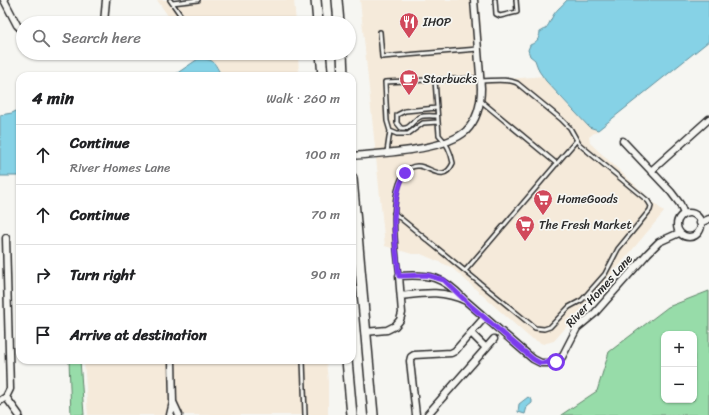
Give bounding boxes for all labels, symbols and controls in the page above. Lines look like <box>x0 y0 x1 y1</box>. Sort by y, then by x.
restaurant icon: IHOP <box>398 11 420 39</box>
place label: IHOP <box>422 11 451 33</box>
search box <box>16 16 356 60</box>
text: Search here <box>62 25 141 51</box>
icon: search <box>30 27 52 49</box>
cafe icon: Starbucks <box>398 68 420 96</box>
place label: Starbucks <box>423 68 477 90</box>
text: 4 min <box>32 83 74 113</box>
text: Walk · 260 m <box>266 87 340 110</box>
text: Continue <box>70 130 130 156</box>
text: 100 m <box>305 143 340 166</box>
icon: ahead <box>32 144 54 166</box>
text: River Homes Lane <box>70 156 170 179</box>
route end <box>396 164 414 182</box>
supermarket icon: HomeGoods <box>532 188 554 216</box>
place label: HomeGoods <box>557 188 618 210</box>
text: Continue <box>70 202 130 228</box>
text: 70 m <box>311 203 340 226</box>
icon: ahead <box>32 204 54 226</box>
supermarket icon: The Fresh Market <box>514 214 536 242</box>
place label: The Fresh Market <box>539 214 632 236</box>
street label: River Homes Lane <box>560 249 638 333</box>
text: Turn right <box>70 262 135 288</box>
text: 90 m <box>310 263 340 286</box>
icon: right <box>32 264 54 286</box>
text: Arrive at destination <box>70 322 207 348</box>
icon: arrive <box>32 324 54 346</box>
map controls <box>661 331 697 403</box>
button: + <box>661 331 697 367</box>
route start <box>547 353 565 371</box>
button: − <box>661 367 697 403</box>

